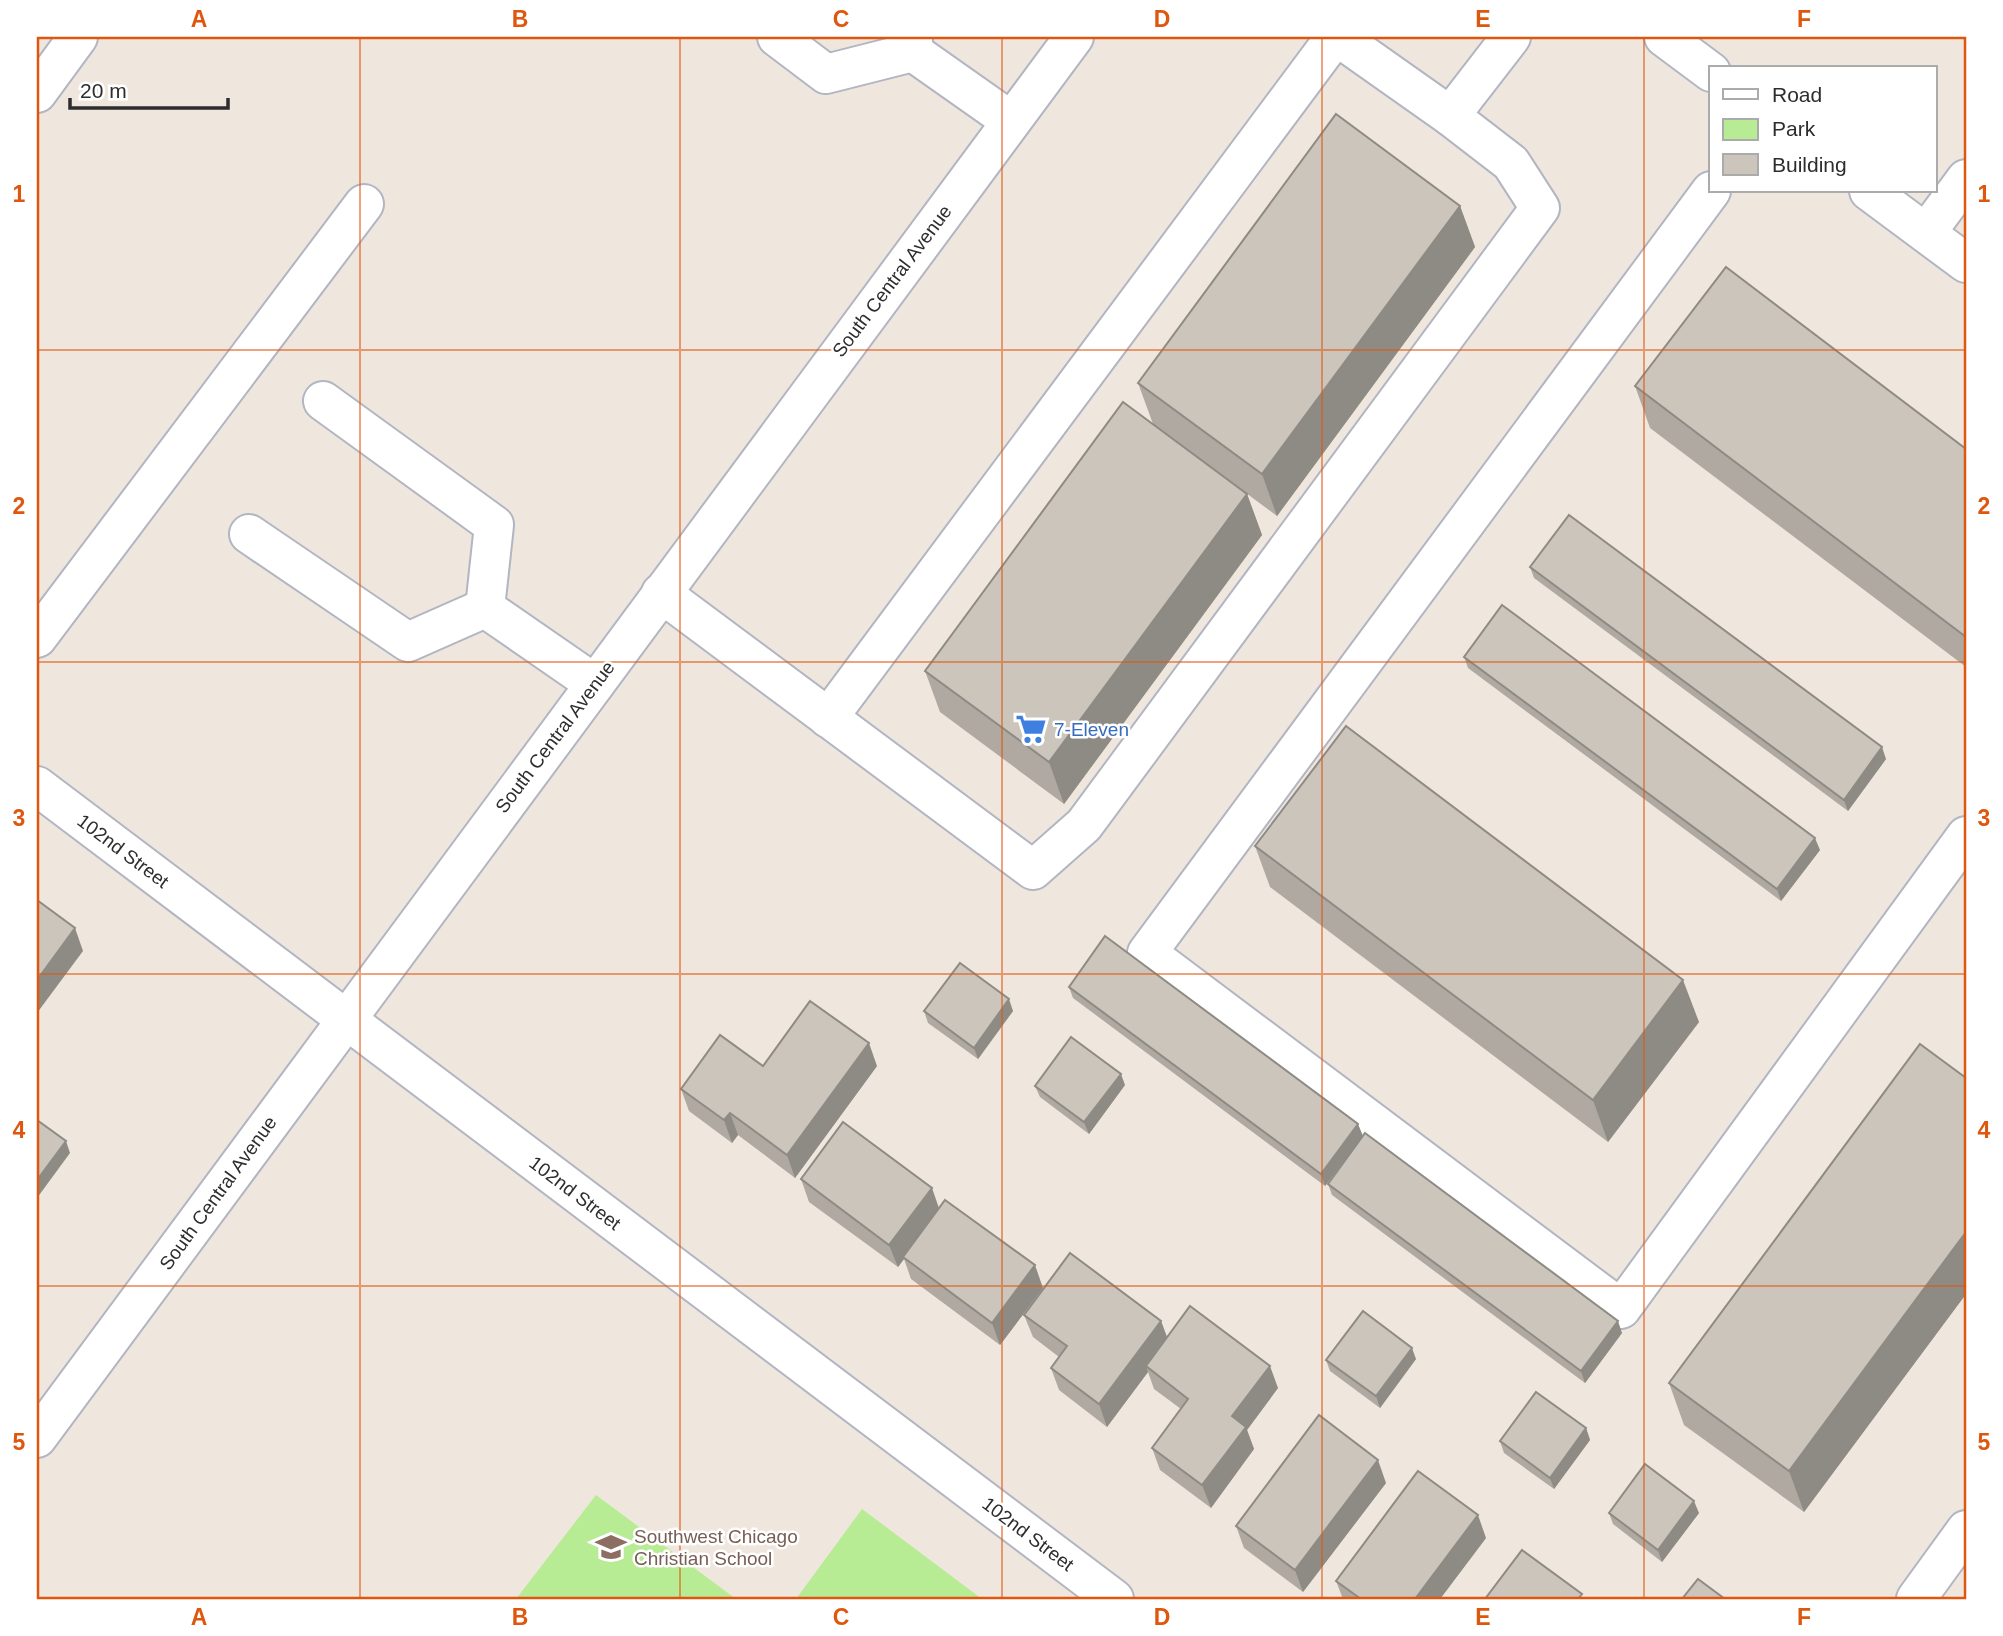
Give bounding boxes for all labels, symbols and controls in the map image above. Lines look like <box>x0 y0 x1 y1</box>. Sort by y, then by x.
text: A <box>191 6 207 32</box>
text: B <box>512 6 528 32</box>
text: C <box>833 6 849 32</box>
text: D <box>1154 6 1170 32</box>
text: E <box>1475 6 1491 32</box>
text: F <box>1797 6 1811 32</box>
scale bar <box>70 66 228 110</box>
legend <box>1709 66 1937 192</box>
text: 20 m <box>80 79 127 102</box>
text: Road <box>1772 83 1822 106</box>
text: Park <box>1772 117 1816 140</box>
text: Building <box>1772 153 1847 176</box>
text: 1 <box>13 181 26 207</box>
text: 1 <box>1978 181 1991 207</box>
street label: South Central Avenue <box>828 201 956 361</box>
text: 2 <box>13 493 25 519</box>
text: 2 <box>1978 493 1990 519</box>
street label: South Central Avenue <box>491 657 619 817</box>
supermarket icon: 7-Eleven <box>1014 712 1048 746</box>
place label: 7-Eleven <box>1054 719 1129 740</box>
text: 3 <box>13 805 25 831</box>
text: 3 <box>1978 805 1990 831</box>
street label: 102nd Street <box>73 810 173 893</box>
street label: South Central Avenue <box>155 1112 281 1274</box>
text: 4 <box>13 1117 26 1143</box>
text: 4 <box>1978 1117 1991 1143</box>
street label: 102nd Street <box>525 1152 625 1235</box>
text: 5 <box>13 1429 26 1455</box>
text: 5 <box>1978 1429 1991 1455</box>
street label: 102nd Street <box>978 1493 1078 1576</box>
place label: Southwest Chicago Christian School <box>634 1526 798 1569</box>
school or university icon: Southwest Chicago Christian School <box>594 1530 628 1564</box>
text: A <box>191 1604 207 1630</box>
text: B <box>512 1604 528 1630</box>
text: C <box>833 1604 849 1630</box>
text: D <box>1154 1604 1170 1630</box>
text: E <box>1475 1604 1491 1630</box>
text: F <box>1797 1604 1811 1630</box>

